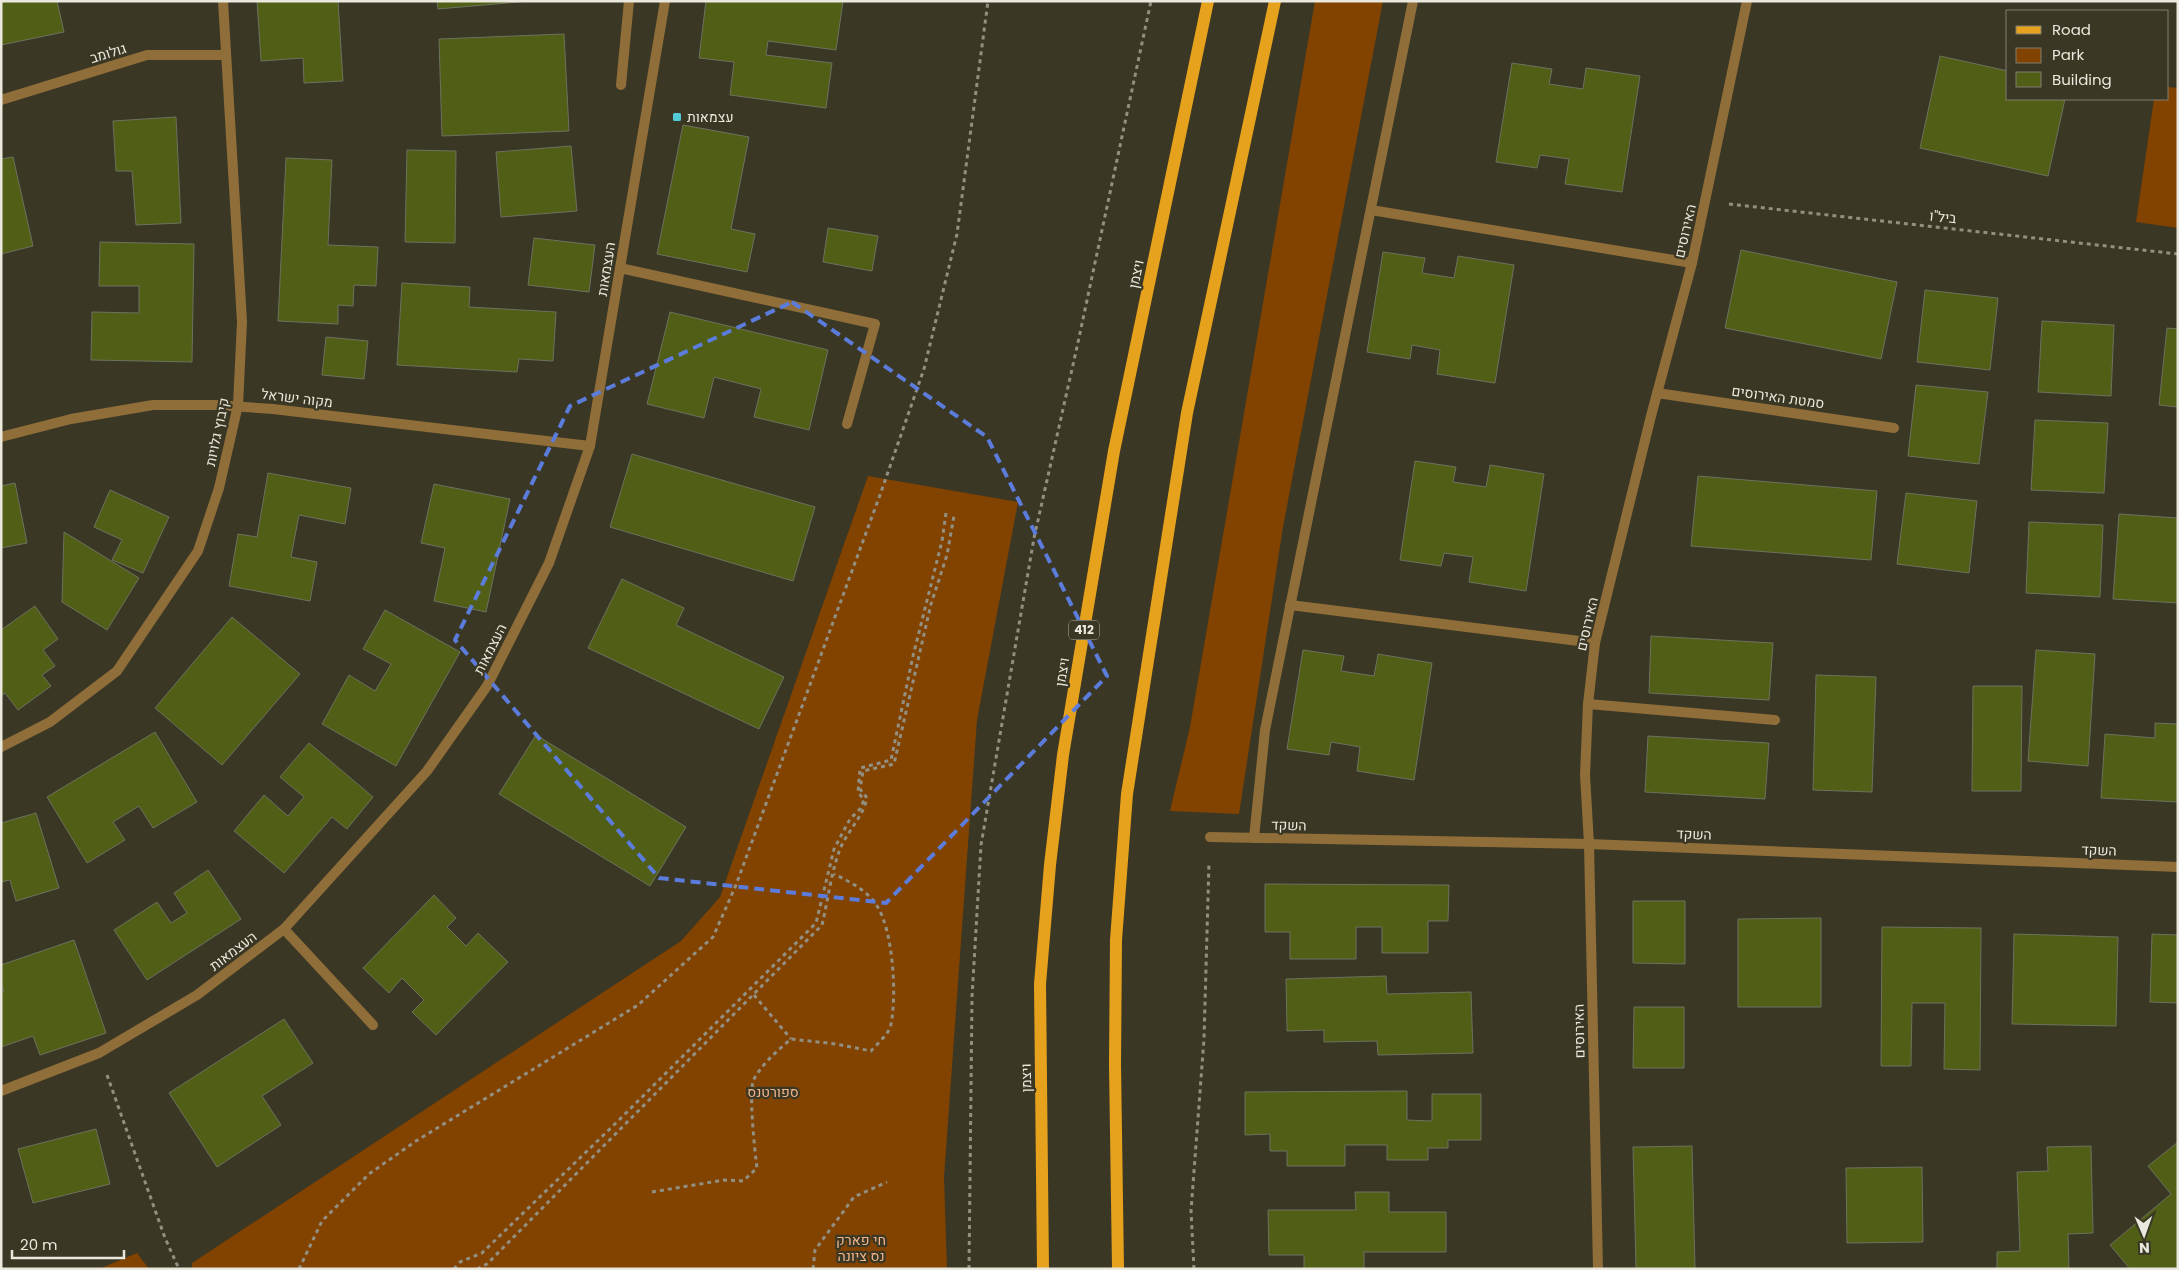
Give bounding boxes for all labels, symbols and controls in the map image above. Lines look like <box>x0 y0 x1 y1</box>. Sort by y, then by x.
legend <box>2006 10 2169 100</box>
text: Road <box>2052 19 2091 40</box>
street label: גולומב <box>87 38 129 68</box>
text: Park <box>2052 44 2084 65</box>
text: Building <box>2052 69 2112 90</box>
place label: עצמאות <box>687 107 733 127</box>
marker: עצמאות <box>671 111 683 123</box>
street label: האירוסים <box>1669 202 1701 260</box>
street label: ביל"ו <box>1929 206 1958 228</box>
street label: העצמאות <box>592 240 620 298</box>
street label: ויצמן <box>1123 258 1149 290</box>
street label: סמטת האירוסים <box>1730 381 1826 413</box>
street label: מקוה ישראל <box>260 384 334 412</box>
street label: קיבוץ גלויות <box>200 396 234 468</box>
street label: האירוסים <box>1571 595 1603 653</box>
street label: העצמאות <box>469 620 511 678</box>
road number: 412 <box>1069 620 1099 640</box>
street label: ויצמן <box>1050 656 1074 688</box>
street label: השקד <box>1271 815 1307 835</box>
street label: השקד <box>1676 823 1712 845</box>
street label: השקד <box>2081 839 2117 861</box>
street label: העצמאות <box>205 927 261 975</box>
street label: האירוסים <box>1569 1004 1589 1058</box>
street label: ויצמן <box>1016 1063 1036 1093</box>
park label: ספורטנס <box>747 1082 799 1102</box>
north arrow <box>2119 1210 2169 1260</box>
scale bar <box>12 1228 125 1260</box>
park label: חי פארק נס ציונה <box>836 1230 886 1266</box>
text: 20 m <box>20 1234 58 1255</box>
text: N <box>2139 1238 2150 1258</box>

